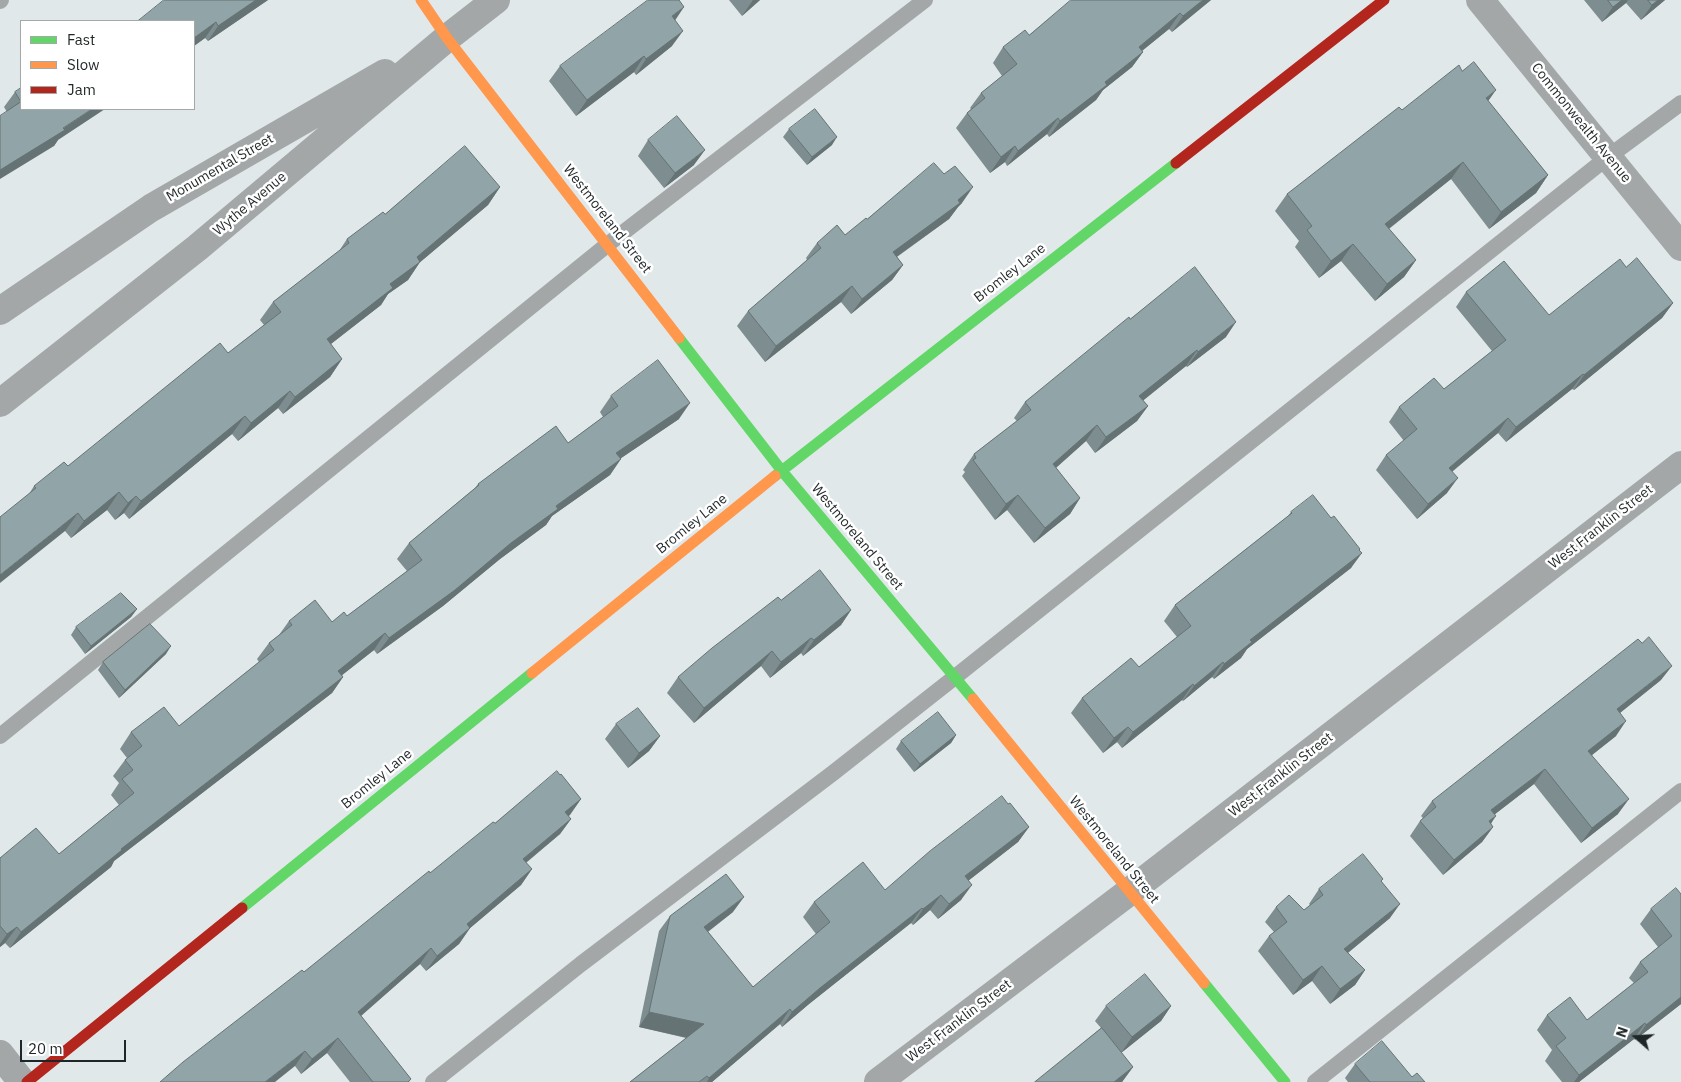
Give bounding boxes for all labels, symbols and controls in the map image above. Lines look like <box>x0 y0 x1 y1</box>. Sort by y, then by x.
legend <box>20 20 195 110</box>
text: Fast <box>67 30 95 49</box>
text: Slow <box>67 55 100 74</box>
street label: Commonwealth Avenue <box>1528 60 1634 186</box>
text: Jam <box>67 80 96 99</box>
street label: Monumental Street <box>163 131 277 205</box>
street label: Westmoreland Street <box>559 161 655 277</box>
street label: Wythe Avenue <box>210 169 290 239</box>
street label: Bromley Lane <box>971 240 1049 306</box>
street label: Westmoreland Street <box>808 480 906 594</box>
street label: West Franklin Street <box>1546 481 1656 573</box>
street label: Bromley Lane <box>653 490 731 558</box>
street label: West Franklin Street <box>1226 729 1336 821</box>
street label: Bromley Lane <box>338 745 416 813</box>
street label: Westmoreland Street <box>1065 793 1163 907</box>
street label: West Franklin Street <box>903 976 1015 1066</box>
north arrow <box>1611 1012 1661 1062</box>
text: N <box>1612 1024 1632 1040</box>
scale bar <box>22 1030 129 1062</box>
text: 20 m <box>28 1039 63 1058</box>

